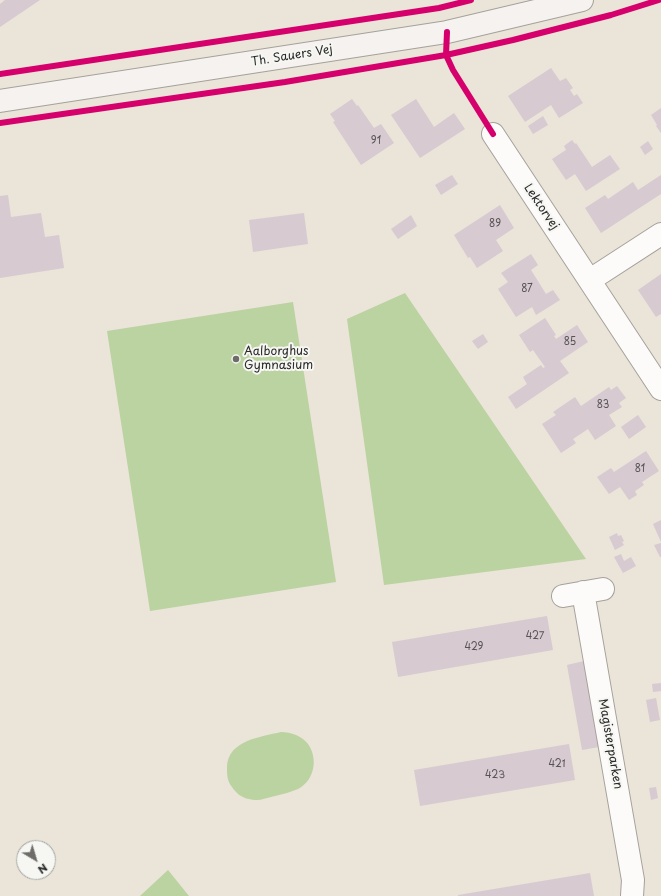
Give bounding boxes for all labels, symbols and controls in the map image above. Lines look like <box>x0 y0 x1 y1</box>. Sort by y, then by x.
street label: Th. Sauers Vej <box>250 42 334 70</box>
house number: 91 <box>371 135 381 147</box>
street label: Lektorvej <box>520 181 562 233</box>
house number: 89 <box>489 218 501 230</box>
house number: 87 <box>521 283 533 295</box>
house number: 85 <box>564 336 576 348</box>
place label: Aalborghus Gymnasium <box>244 345 313 373</box>
marker: Aalborghus Gymnasium <box>231 354 241 364</box>
house number: 83 <box>597 399 609 411</box>
house number: 81 <box>635 463 645 475</box>
house number: 427 <box>526 630 544 642</box>
house number: 429 <box>465 641 483 653</box>
street label: Magisterparken <box>595 698 625 790</box>
house number: 421 <box>548 758 566 770</box>
house number: 423 <box>485 769 505 781</box>
north arrow <box>16 840 56 880</box>
text: N <box>34 860 52 878</box>

